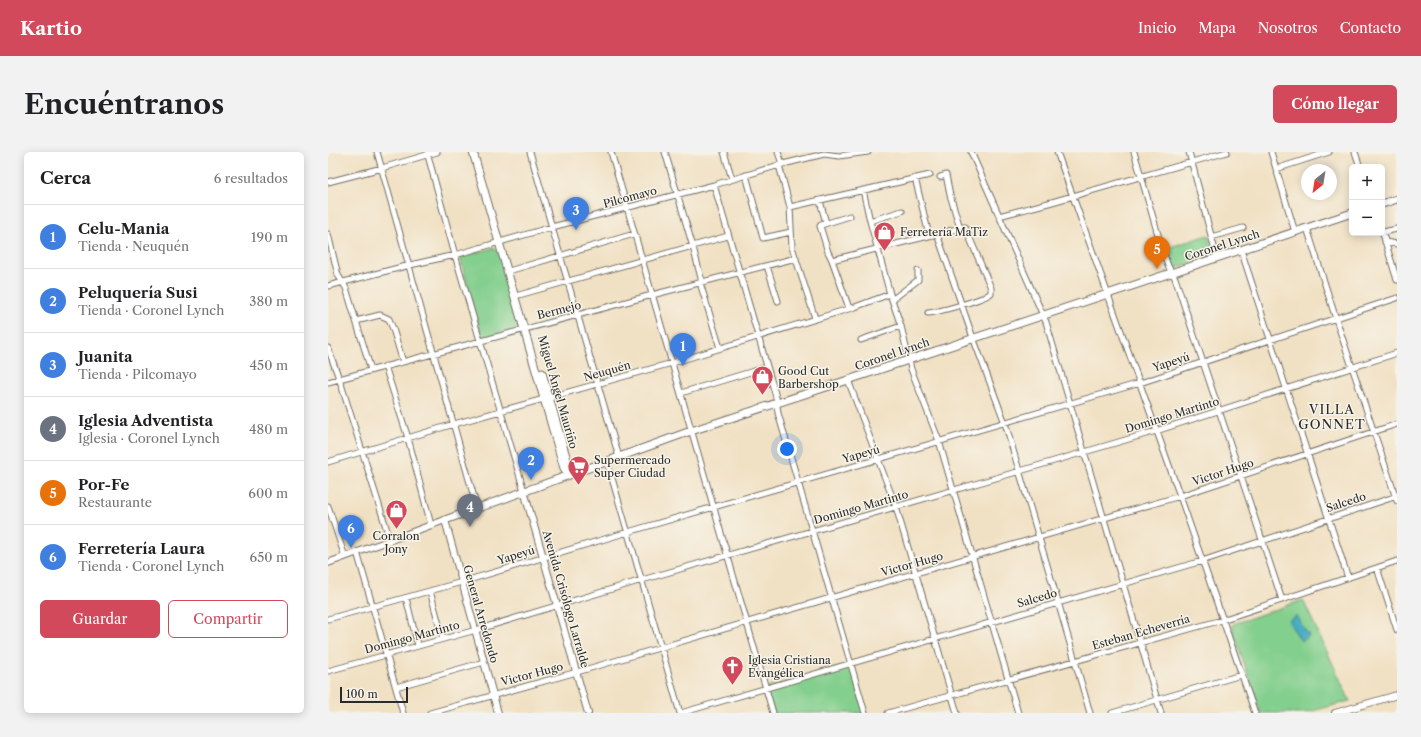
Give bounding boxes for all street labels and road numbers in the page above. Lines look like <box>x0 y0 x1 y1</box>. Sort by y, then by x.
street label: Pilcomayo <box>602 183 658 211</box>
street label: Coronel Lynch <box>1183 226 1261 264</box>
street label: Bermejo <box>536 298 583 322</box>
street label: Miguel Ángel Mauriño <box>535 334 581 450</box>
street label: Coronel Lynch <box>853 335 931 373</box>
street label: Yapeyú <box>1150 349 1192 375</box>
street label: Neuquén <box>582 358 632 384</box>
street label: Domingo Martinto <box>1123 394 1221 436</box>
street label: Yapeyú <box>840 442 882 466</box>
street label: Victor Hugo <box>1190 455 1256 489</box>
street label: Domingo Martinto <box>812 487 910 527</box>
street label: Salcedo <box>1324 489 1368 515</box>
street label: Avenida Crisólogo Larralde <box>539 528 592 669</box>
street label: Yapeyú <box>495 543 537 568</box>
street label: Victor Hugo <box>879 548 945 580</box>
street label: General Arredondo <box>460 563 502 665</box>
street label: Salcedo <box>1015 586 1059 610</box>
street label: Esteban Echeverría <box>1091 611 1192 653</box>
street label: Domingo Martinto <box>363 618 461 656</box>
street label: Victor Hugo <box>499 659 565 689</box>

